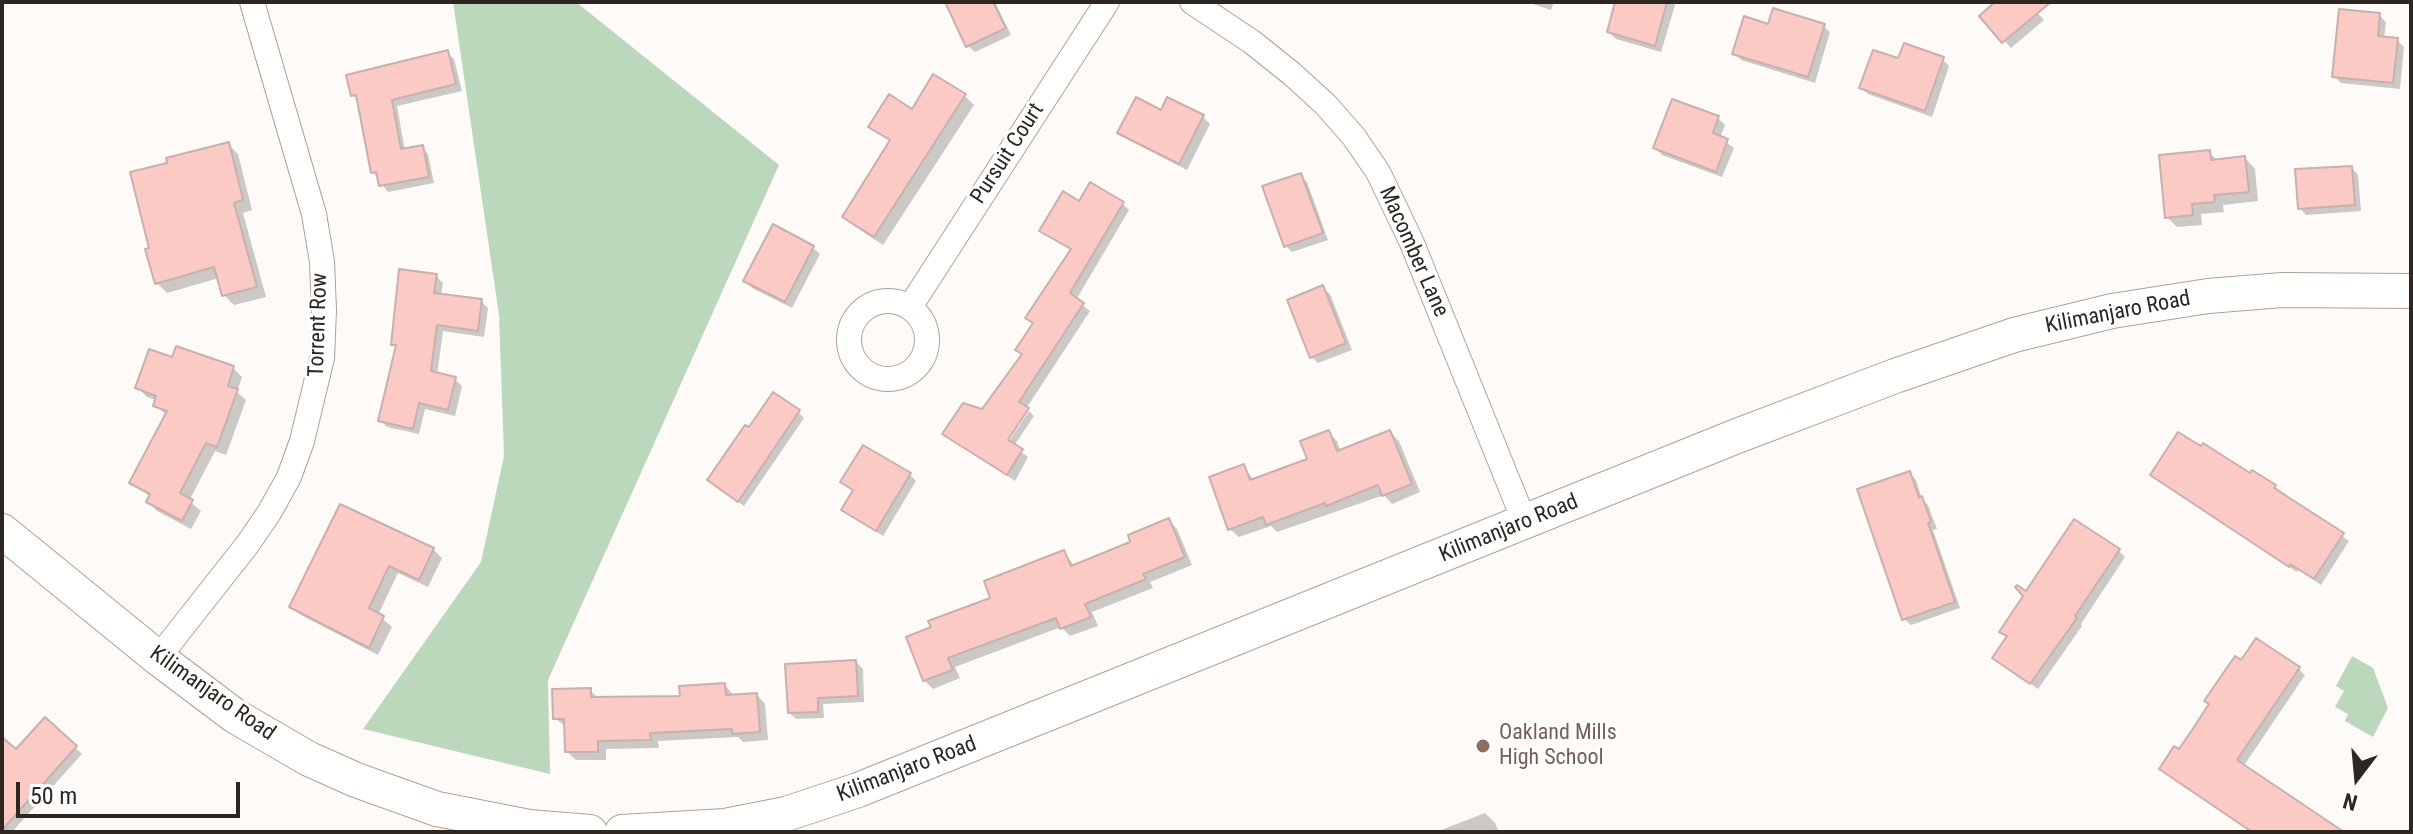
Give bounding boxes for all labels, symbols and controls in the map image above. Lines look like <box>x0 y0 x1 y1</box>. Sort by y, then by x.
street label: Pursuit Court <box>966 99 1050 209</box>
street label: Macomber Lane <box>1373 183 1453 321</box>
street label: Torrent Row <box>304 272 334 378</box>
street label: Kilimanjaro Road <box>2043 286 2193 340</box>
street label: Kilimanjaro Road <box>1436 489 1582 569</box>
street label: Kilimanjaro Road <box>144 641 280 747</box>
place label: Oakland Mills High School <box>1499 720 1617 772</box>
street label: Kilimanjaro Road <box>834 731 980 809</box>
marker: Oakland Mills High School <box>1474 737 1492 755</box>
north arrow <box>2317 738 2397 818</box>
scale bar <box>20 766 244 816</box>
text: 50 m <box>30 782 77 810</box>
text: N <box>2340 788 2360 815</box>

